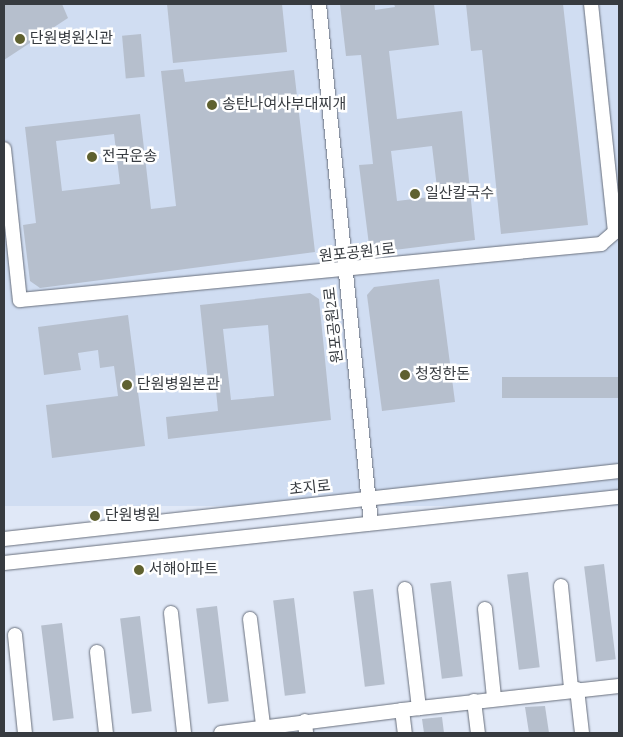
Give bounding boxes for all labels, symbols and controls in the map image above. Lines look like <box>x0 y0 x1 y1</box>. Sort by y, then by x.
place label: 단원병원신관 <box>30 30 113 48</box>
marker: 단원병원신관 <box>14 33 26 45</box>
place label: 송탄나여사부대찌개 <box>222 96 346 114</box>
marker: 송탄나여사부대찌개 <box>206 99 218 111</box>
place label: 전국운송 <box>102 148 157 166</box>
marker: 전국운송 <box>86 151 98 163</box>
place label: 일산칼국수 <box>425 185 494 203</box>
marker: 일산칼국수 <box>409 188 421 200</box>
street label: 원포공원1로 <box>318 240 396 266</box>
street label: 원포공원2로 <box>321 286 347 364</box>
place label: 청정한돈 <box>415 366 470 384</box>
marker: 청정한돈 <box>399 369 411 381</box>
place label: 단원병원본관 <box>137 376 220 394</box>
marker: 단원병원본관 <box>121 379 133 391</box>
street label: 초지로 <box>288 477 332 499</box>
place label: 단원병원 <box>105 507 160 525</box>
marker: 단원병원 <box>89 510 101 522</box>
place label: 서해아파트 <box>149 561 218 579</box>
marker: 서해아파트 <box>133 564 145 576</box>

